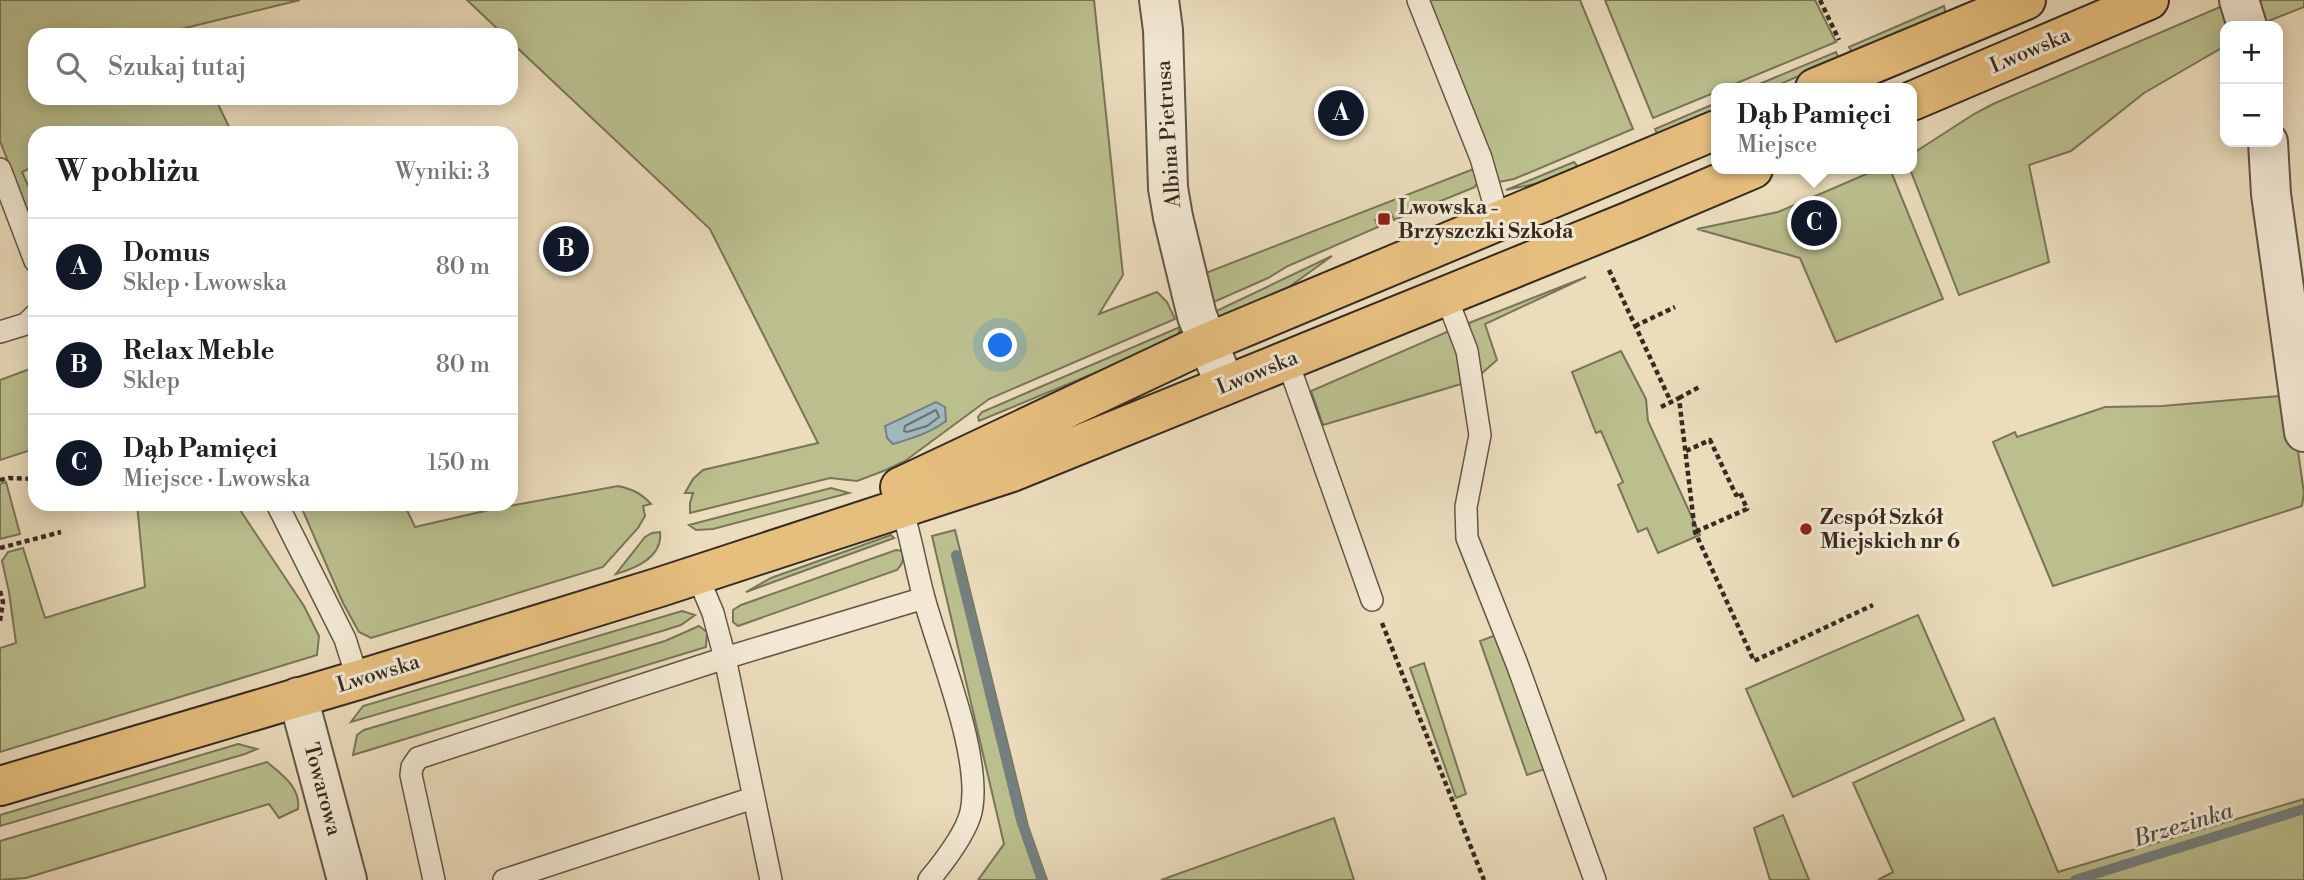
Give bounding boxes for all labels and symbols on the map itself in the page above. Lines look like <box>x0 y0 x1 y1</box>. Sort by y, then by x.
street label: Lwowska <box>1986 22 2075 80</box>
street label: Albina Pietrusa <box>1151 59 1187 210</box>
pin: A <box>1318 87 1364 139</box>
place label: Lwowska - Brzyszczki Szkoła <box>1398 195 1574 245</box>
pin: C <box>1791 197 1837 249</box>
marker: Lwowska - Brzyszczki Szkoła <box>1376 211 1392 227</box>
pin: B <box>543 223 589 275</box>
your location <box>983 328 1017 362</box>
street label: Lwowska <box>1213 345 1302 401</box>
place label: Zespół Szkół Miejskich nr 6 <box>1820 505 1960 555</box>
marker: Zespół Szkół Miejskich nr 6 <box>1798 521 1814 537</box>
street label: Lwowska <box>334 649 423 699</box>
street label: Towarowa <box>297 740 347 839</box>
water label: Brzezinka <box>2129 797 2237 854</box>

